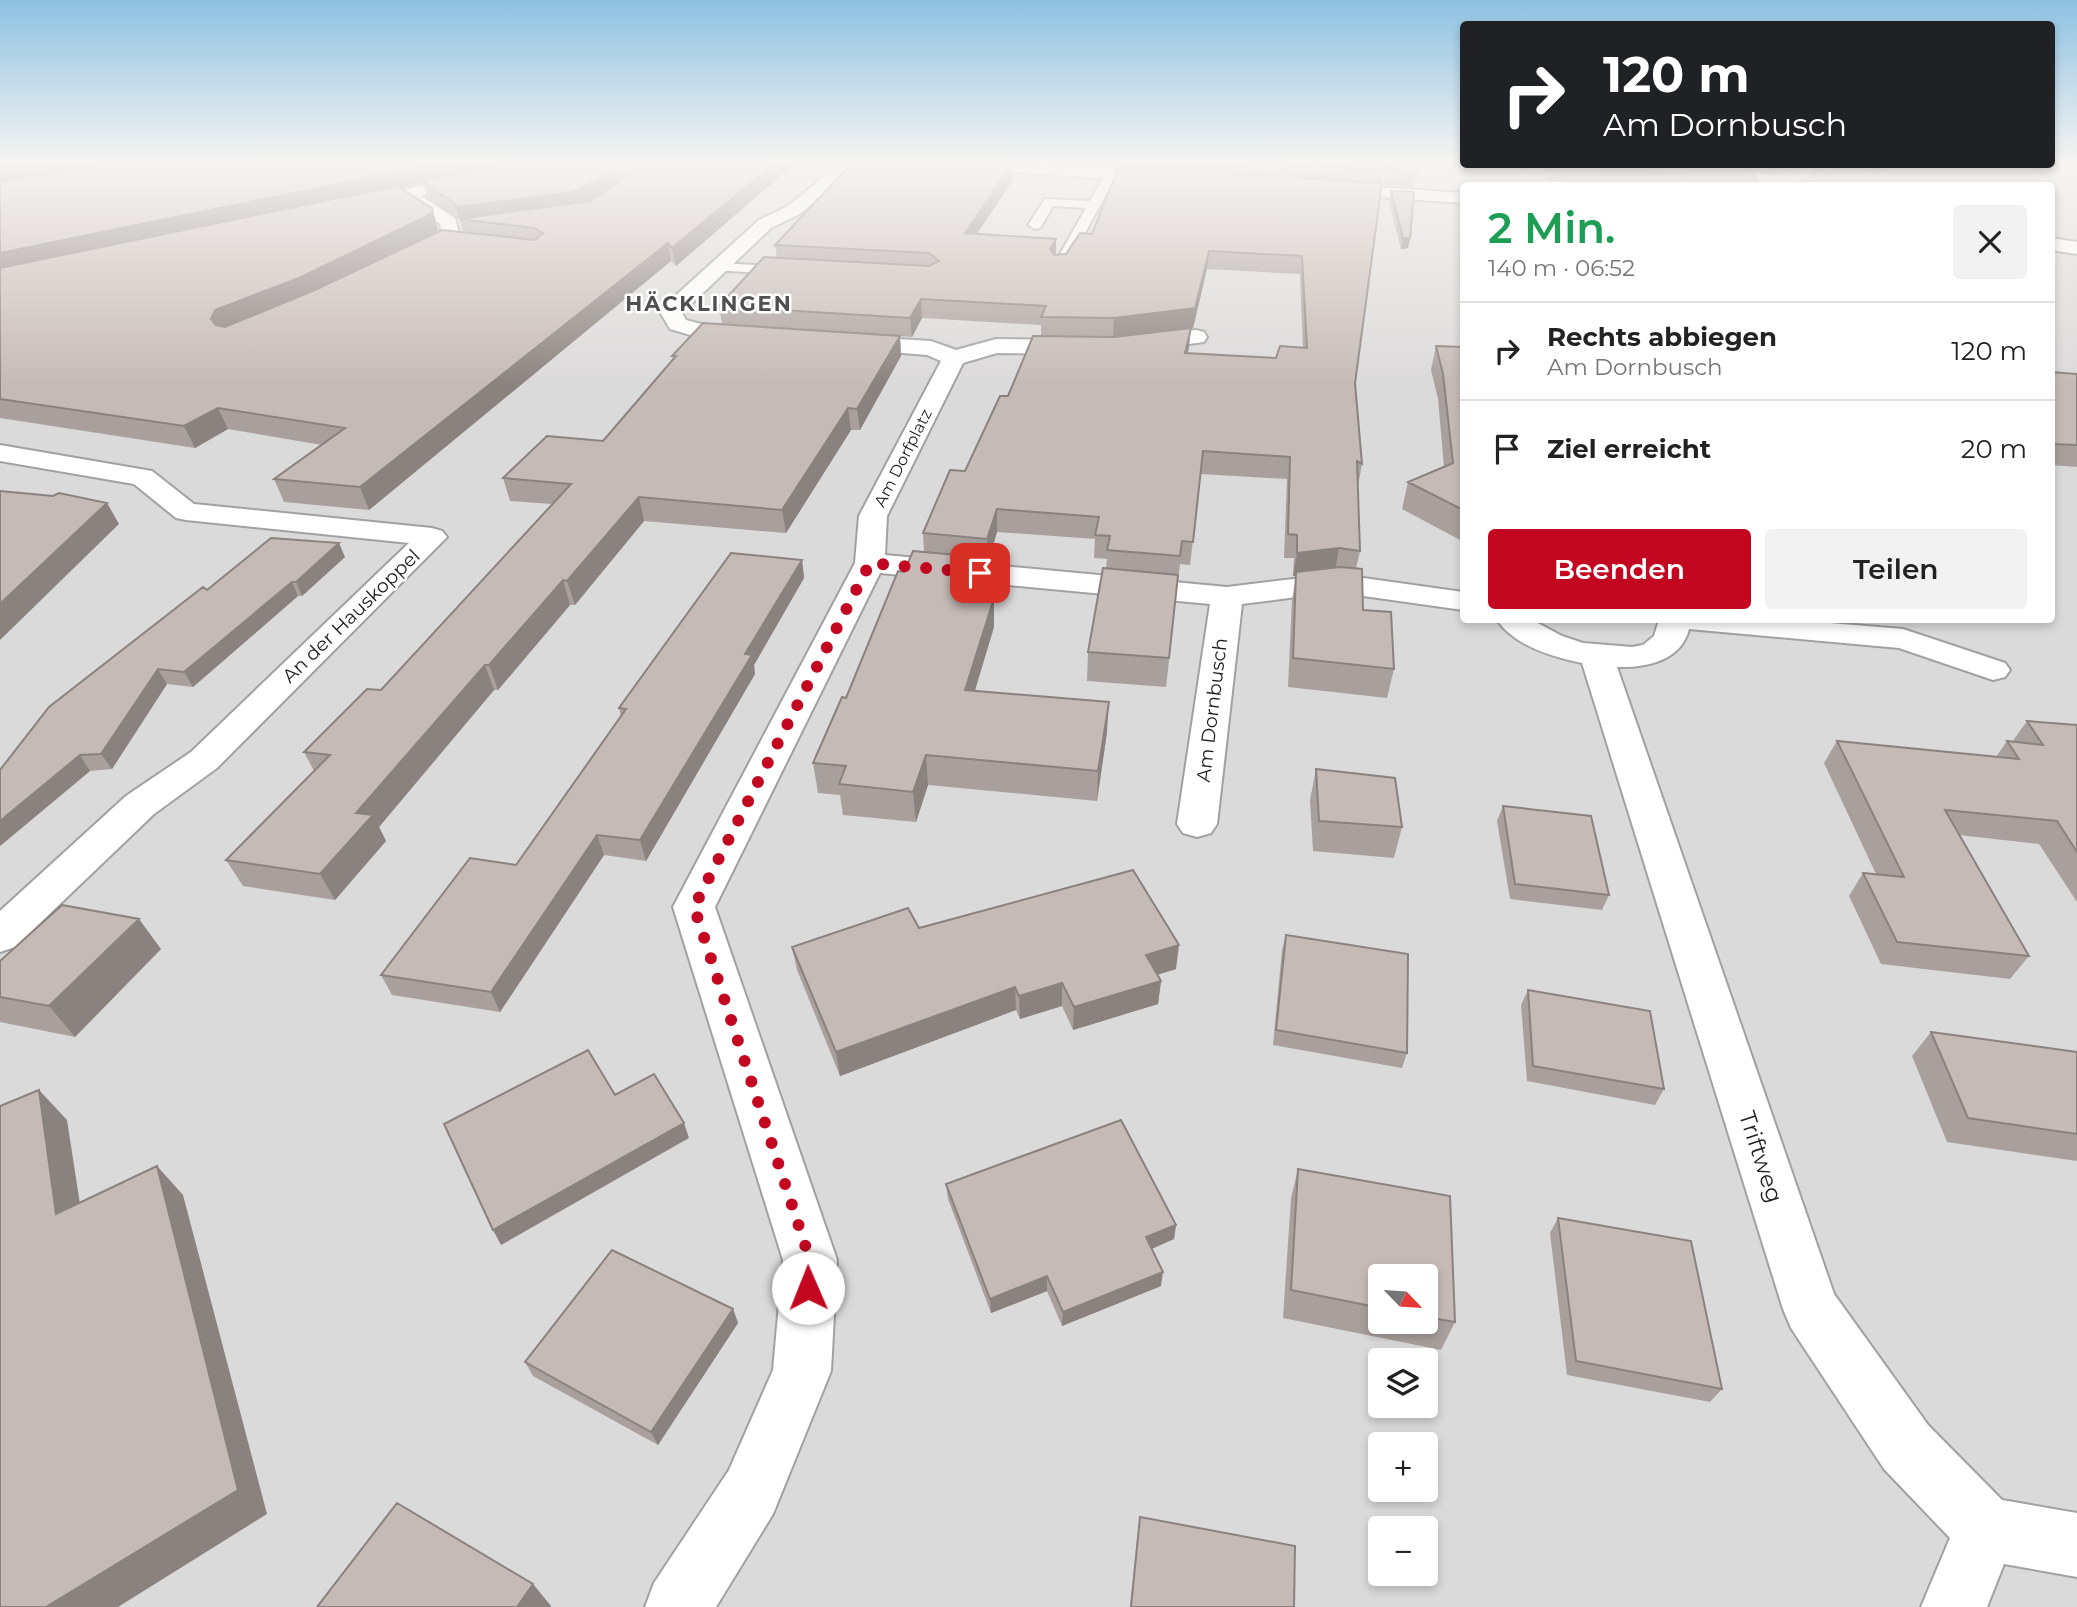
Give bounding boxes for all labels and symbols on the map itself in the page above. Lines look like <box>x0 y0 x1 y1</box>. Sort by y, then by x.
district label: HÄCKLINGEN <box>625 291 793 316</box>
street label: Am Dorfplatz <box>870 406 936 510</box>
pin <box>950 543 1010 603</box>
street label: An der Hauskoppel <box>277 544 425 688</box>
street label: Am Dornbusch <box>1192 637 1232 783</box>
street label: Triftweg <box>1733 1108 1789 1206</box>
position arrow <box>771 1251 845 1325</box>
north arrow <box>1368 1264 1438 1334</box>

